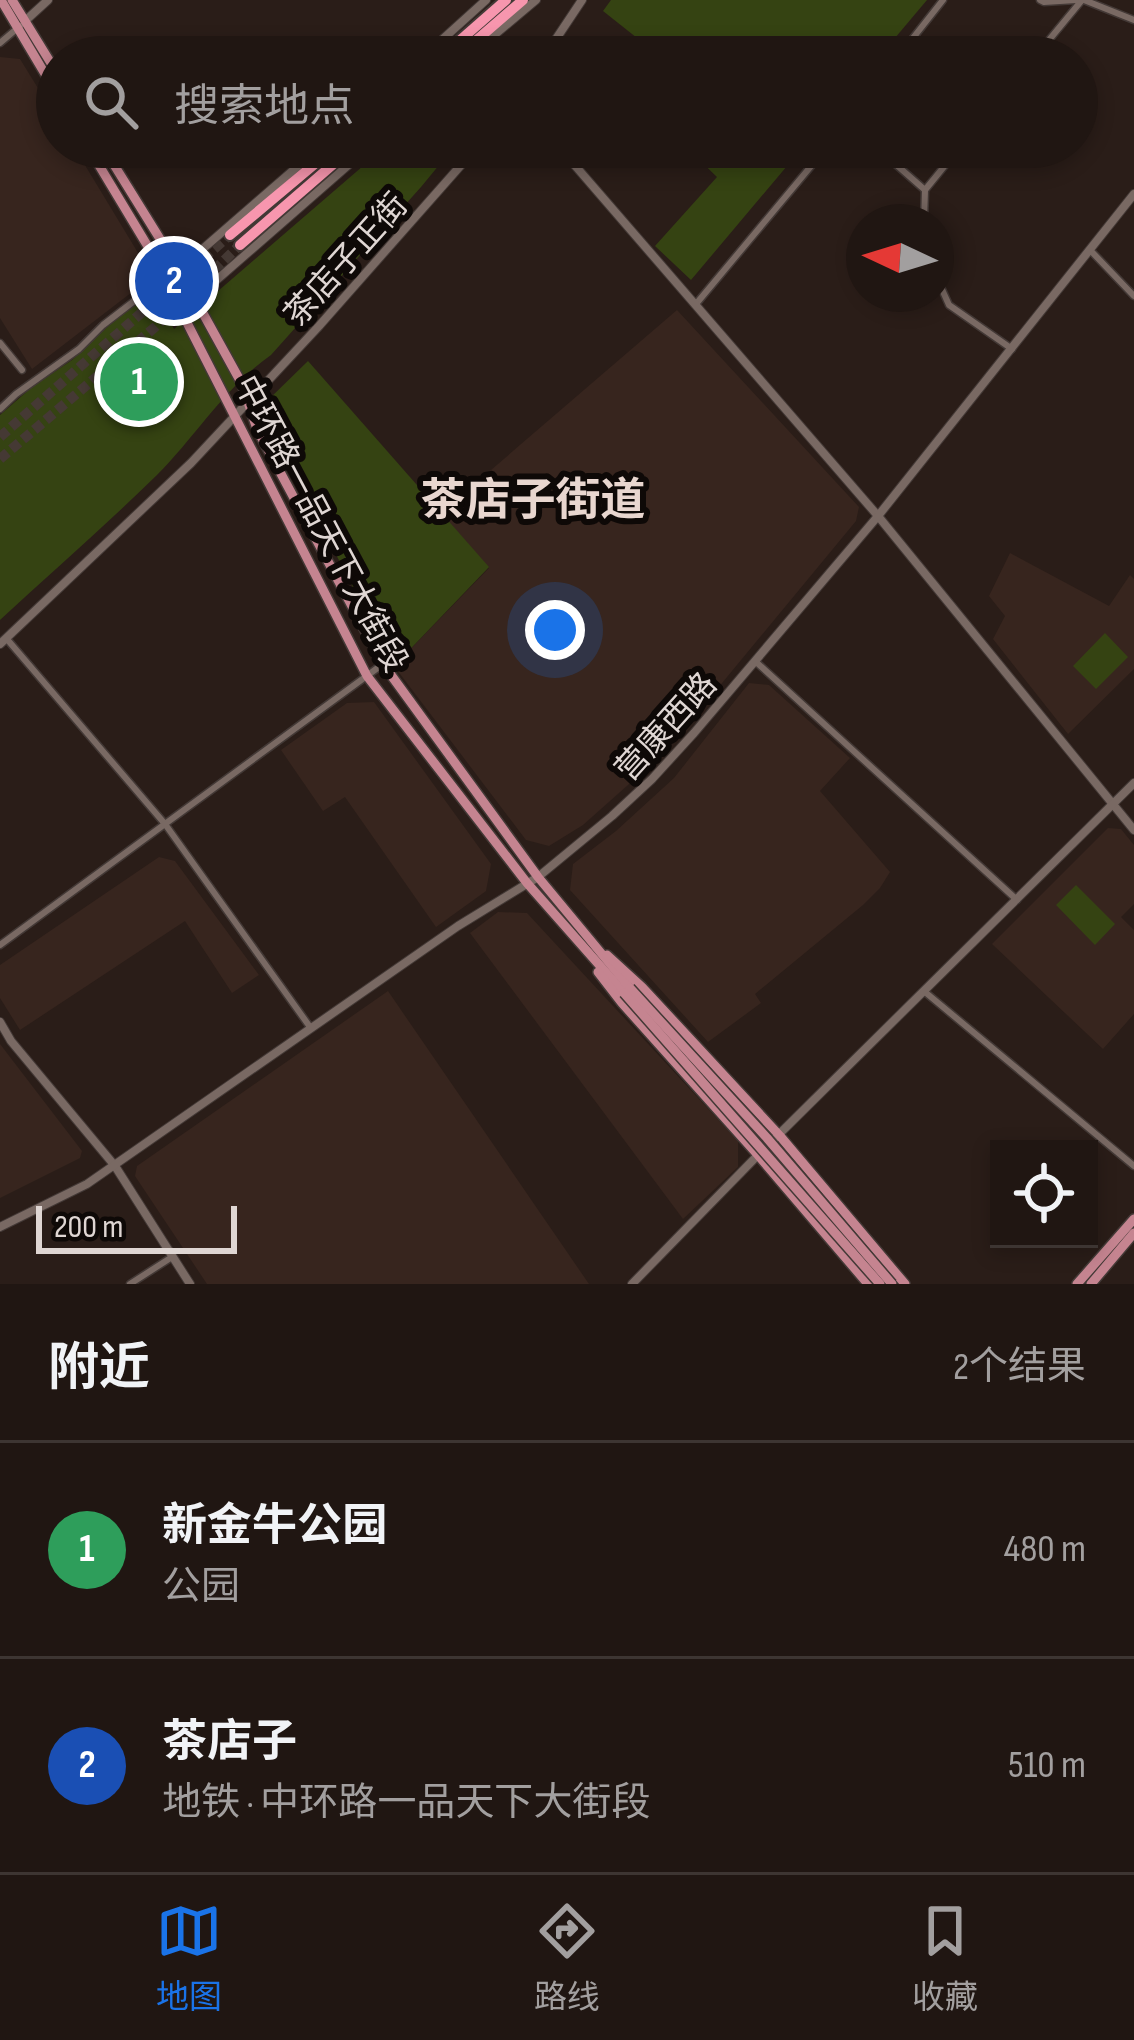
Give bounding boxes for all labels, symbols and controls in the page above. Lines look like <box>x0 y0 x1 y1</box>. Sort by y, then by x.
search box <box>36 36 1098 168</box>
icon: search <box>78 69 144 135</box>
text: 搜索地点 <box>174 80 354 135</box>
street label: 茶店子正街 <box>276 186 417 335</box>
north arrow <box>846 204 954 312</box>
pin: 2 <box>135 236 213 326</box>
pin: 1 <box>100 337 178 427</box>
street label: 中环路一品天下大街段 <box>225 369 415 679</box>
district label: 茶店子街道 <box>420 474 646 529</box>
your location <box>525 600 585 660</box>
street label: 营康西路 <box>607 665 726 790</box>
map controls <box>990 1140 1098 1248</box>
button: locate <box>990 1140 1098 1248</box>
scale bar <box>36 1200 237 1253</box>
text: 200 m <box>54 1207 123 1247</box>
text: 附近 <box>48 1338 150 1399</box>
text: 2个结果 <box>953 1344 1086 1391</box>
text: 新金牛公园 <box>162 1499 387 1554</box>
text: 1 <box>79 1526 95 1573</box>
text: 480 m <box>1004 1526 1086 1573</box>
text: 公园 <box>162 1564 240 1611</box>
text: 茶店子 <box>162 1715 297 1770</box>
text: 2 <box>78 1742 96 1789</box>
text: 510 m <box>1008 1742 1086 1789</box>
text: 地铁 · 中环路一品天下大街段 <box>162 1780 650 1827</box>
tab: 地图 <box>156 1898 222 2018</box>
tab: 路线 <box>534 1898 600 2018</box>
tab: 收藏 <box>912 1898 978 2018</box>

